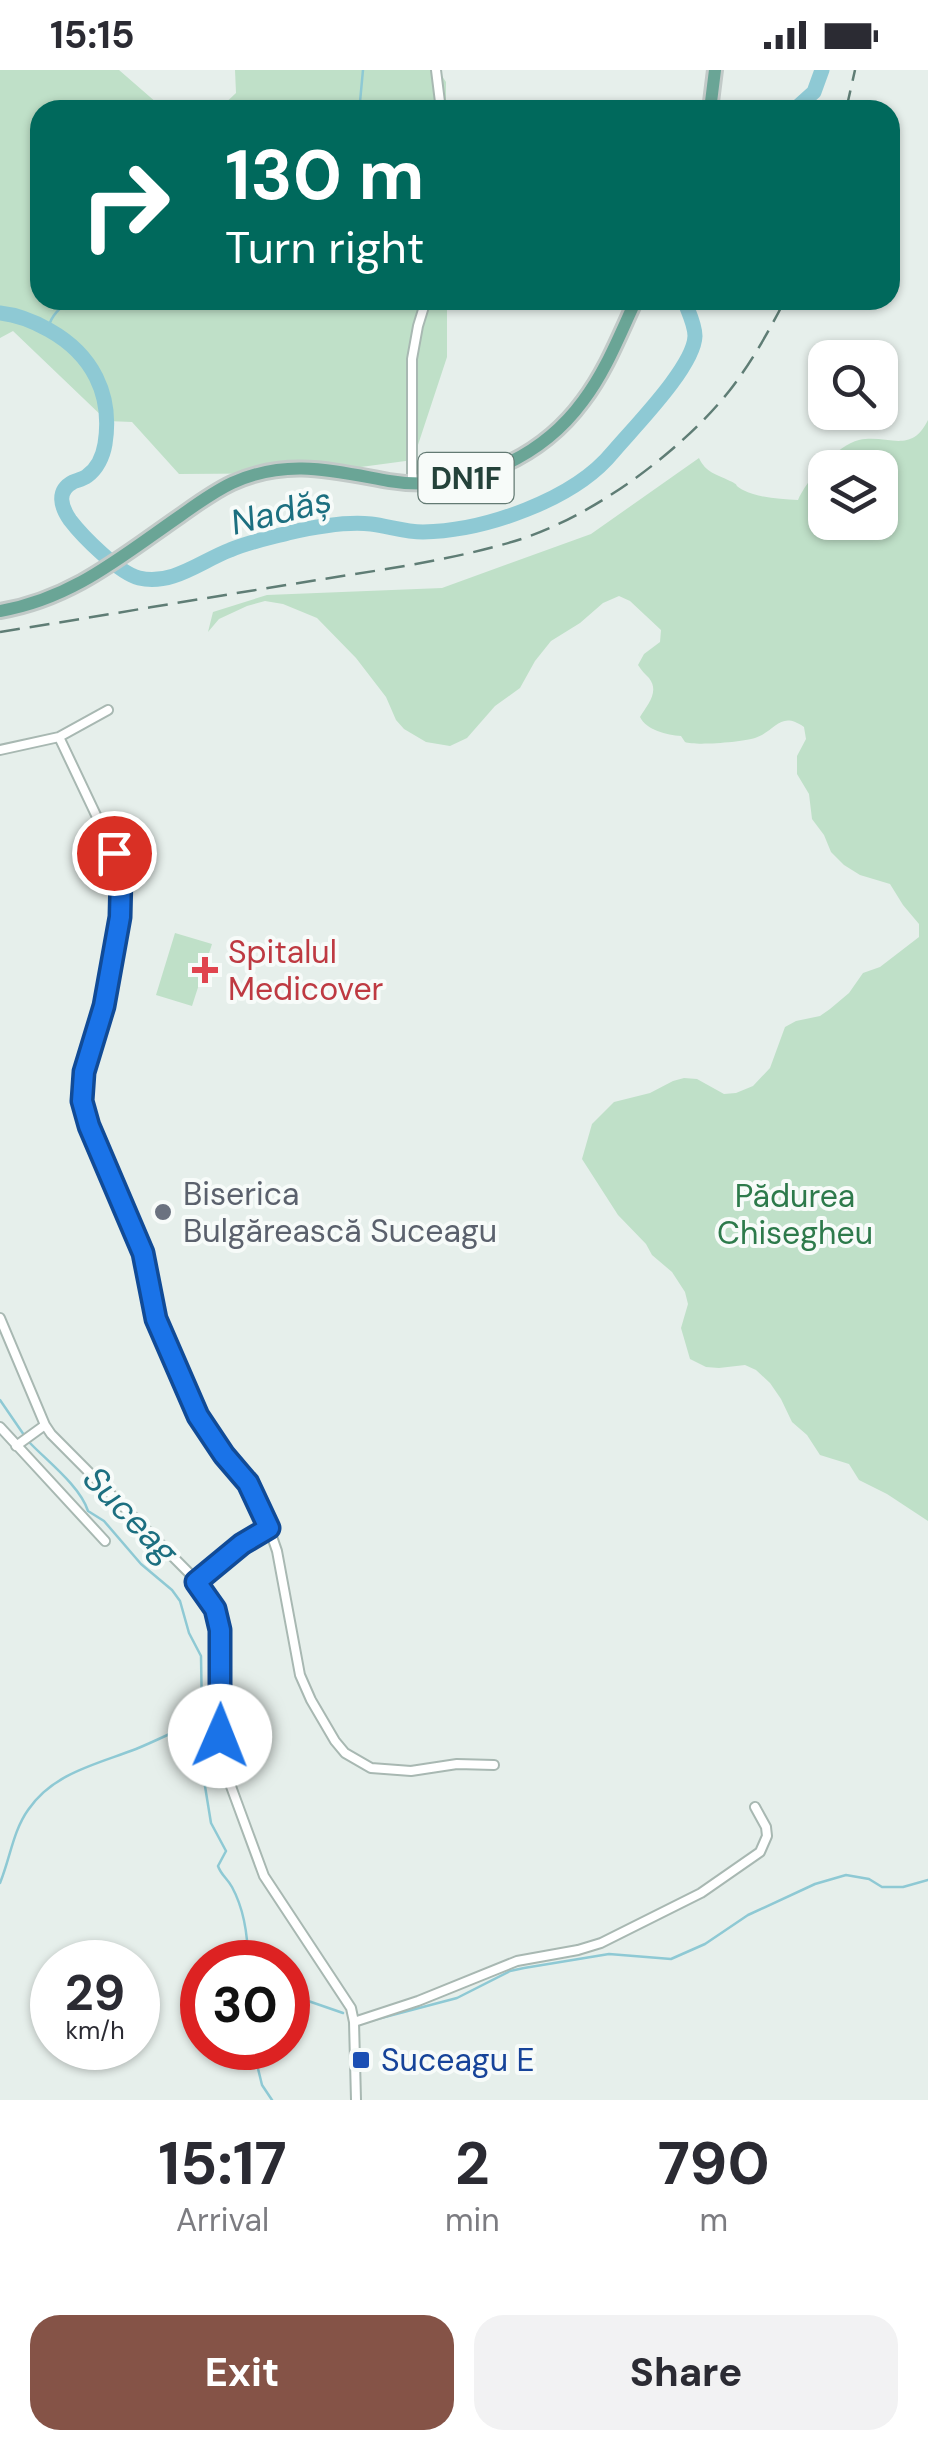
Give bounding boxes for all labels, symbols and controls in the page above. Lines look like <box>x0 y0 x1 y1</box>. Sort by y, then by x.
text: 15:15 <box>50 10 135 60</box>
text: 130 m <box>225 130 424 221</box>
icon: right <box>60 140 190 270</box>
text: Turn right <box>225 218 424 277</box>
map controls <box>808 340 898 540</box>
button: search <box>808 340 898 430</box>
button: layers <box>808 450 898 540</box>
road number: DN1F <box>418 453 514 503</box>
water label: Nadăș <box>226 476 336 546</box>
pin <box>72 811 157 896</box>
icon: arrive <box>87 826 142 881</box>
place label: Spitalul Medicover <box>228 931 384 1010</box>
marker: Spitalul Medicover <box>192 957 218 983</box>
place label: Biserica Bulgărească Suceagu <box>183 1173 497 1252</box>
park label: Pădurea Chisegheu <box>717 1175 873 1254</box>
marker: Biserica Bulgărească Suceagu <box>152 1201 174 1223</box>
water label: Suceag <box>73 1456 189 1574</box>
position arrow <box>168 1684 272 1788</box>
speed limit sign: 30 <box>180 1940 310 2070</box>
text: 29 <box>65 1960 125 2026</box>
text: km/h <box>65 2014 125 2047</box>
place label: Suceagu E <box>381 2039 535 2081</box>
marker: Suceagu E <box>350 2049 372 2071</box>
text: 15:17 <box>158 2124 287 2203</box>
text: 2 <box>455 2124 490 2203</box>
text: 790 <box>658 2124 770 2203</box>
text: Arrival <box>176 2199 269 2241</box>
text: min <box>445 2199 500 2241</box>
text: m <box>699 2199 728 2241</box>
button: Exit <box>30 2315 454 2430</box>
button: Share <box>474 2315 898 2430</box>

